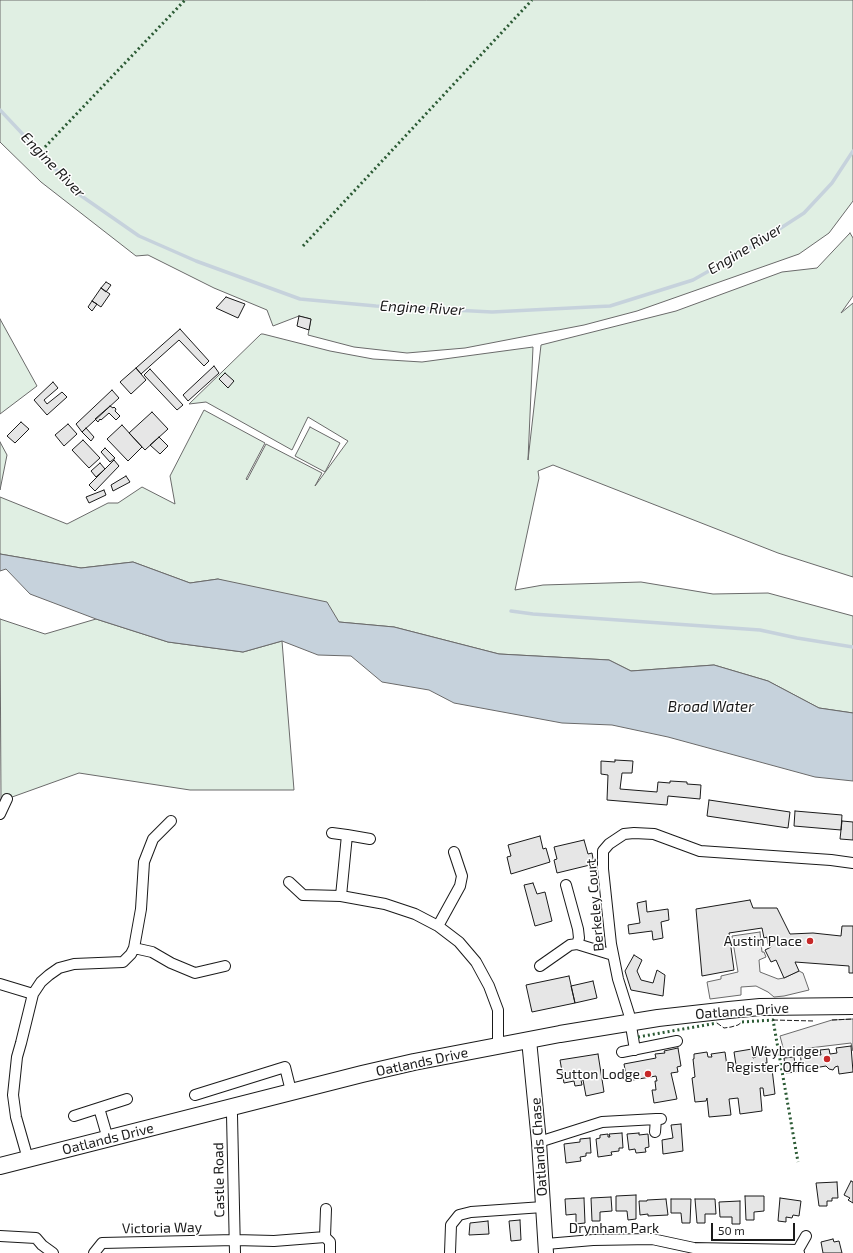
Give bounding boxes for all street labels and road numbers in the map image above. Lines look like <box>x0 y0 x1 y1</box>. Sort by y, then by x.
street label: Berkeley Court <box>583 858 607 952</box>
street label: Oatlands Drive <box>695 999 789 1023</box>
street label: Oatlands Drive <box>374 1044 470 1080</box>
street label: Oatlands Chase <box>527 1097 551 1197</box>
street label: Oatlands Drive <box>60 1119 156 1159</box>
street label: Castle Road <box>210 1142 228 1218</box>
street label: Victoria Way <box>122 1219 202 1237</box>
street label: Drynham Park <box>569 1220 659 1236</box>

